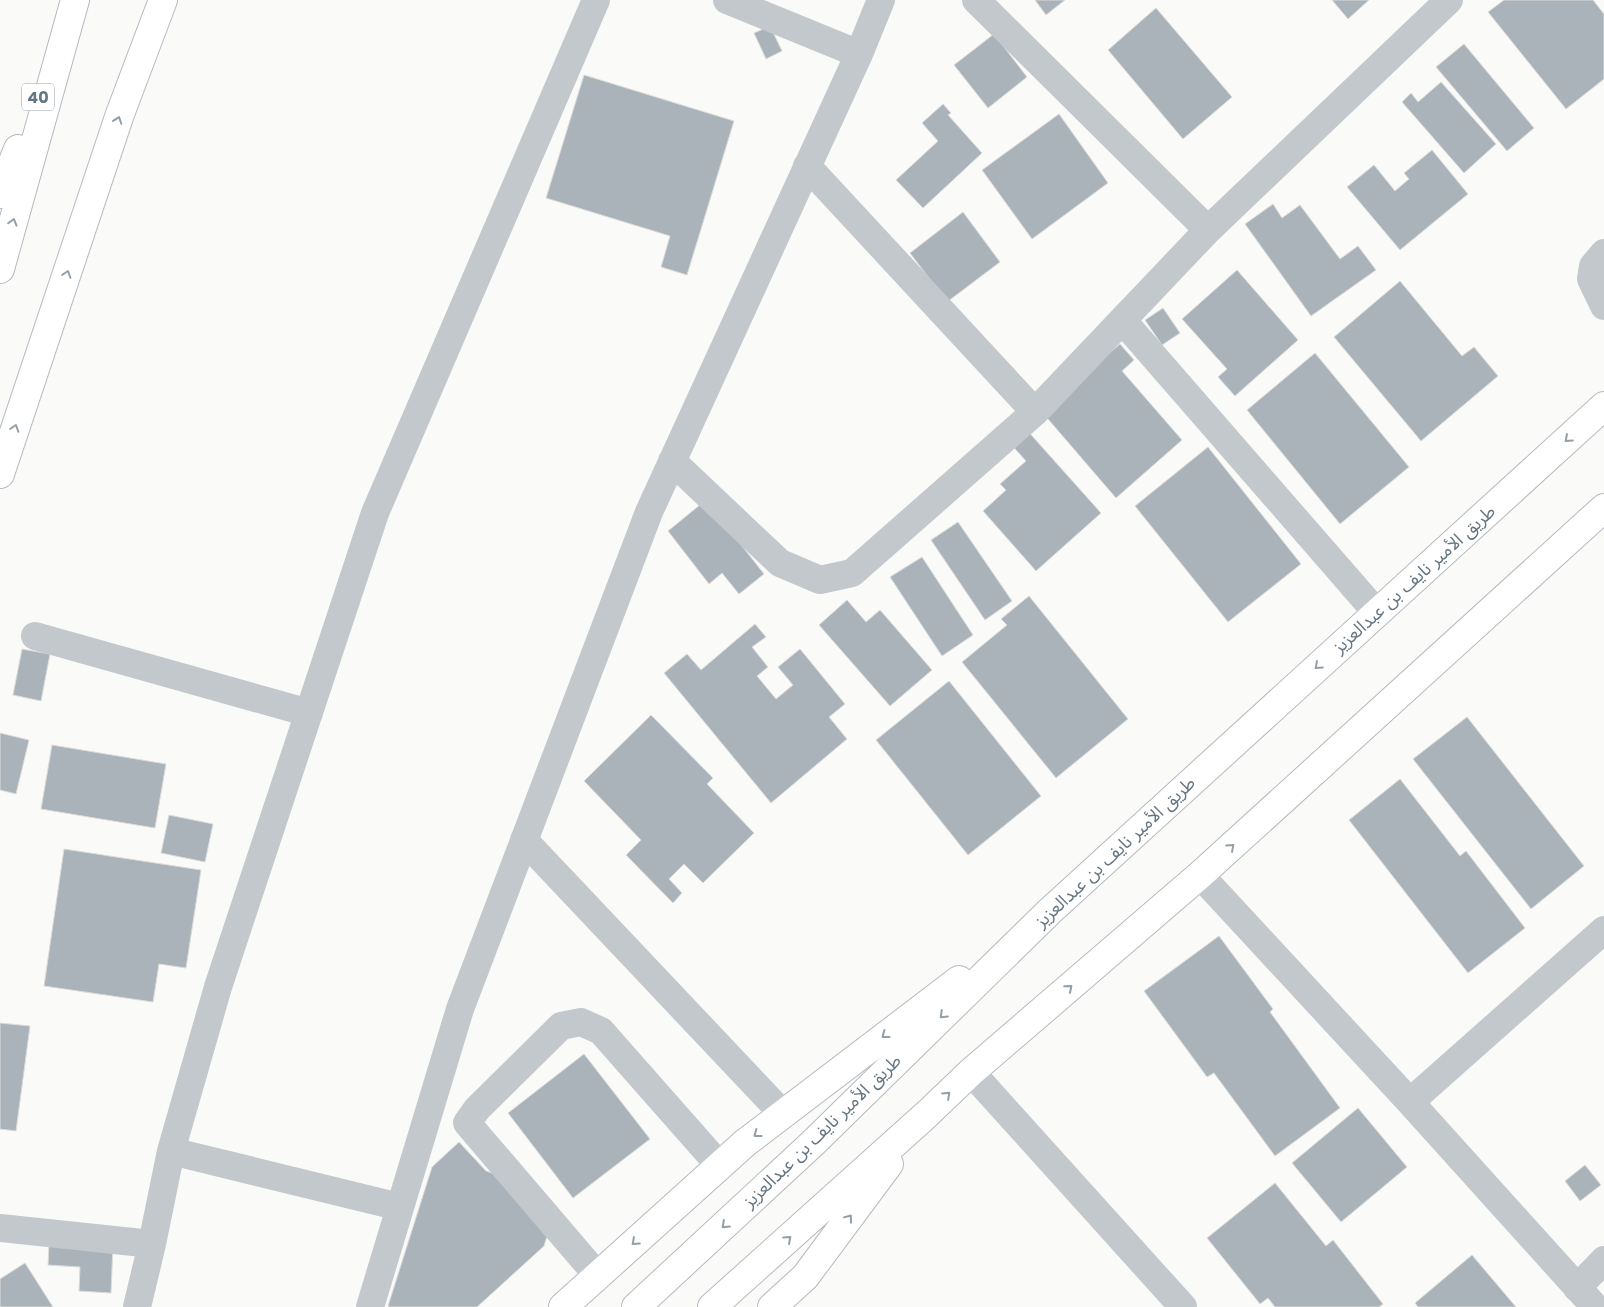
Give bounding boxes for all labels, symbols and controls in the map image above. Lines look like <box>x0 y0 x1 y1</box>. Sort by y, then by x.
road number: 40 <box>22 84 54 110</box>
one-way arrow <box>112 116 122 124</box>
one-way arrow <box>8 219 18 227</box>
one-way arrow <box>61 270 71 278</box>
one-way arrow <box>10 424 20 433</box>
one-way arrow <box>1564 433 1573 442</box>
street label: طريق الأمير نايف بن عبدالعزيز <box>1326 499 1501 659</box>
one-way arrow <box>1315 660 1324 669</box>
street label: طريق الأمير نايف بن عبدالعزيز <box>1028 770 1201 934</box>
one-way arrow <box>1226 844 1235 853</box>
one-way arrow <box>1064 985 1073 994</box>
one-way arrow <box>940 1009 949 1018</box>
one-way arrow <box>881 1029 891 1038</box>
street label: طريق الأمير نايف بن عبدالعزيز <box>736 1048 906 1214</box>
one-way arrow <box>941 1092 950 1101</box>
one-way arrow <box>754 1129 763 1137</box>
one-way arrow <box>844 1215 852 1224</box>
one-way arrow <box>721 1219 730 1228</box>
one-way arrow <box>782 1236 791 1245</box>
one-way arrow <box>632 1237 641 1246</box>

